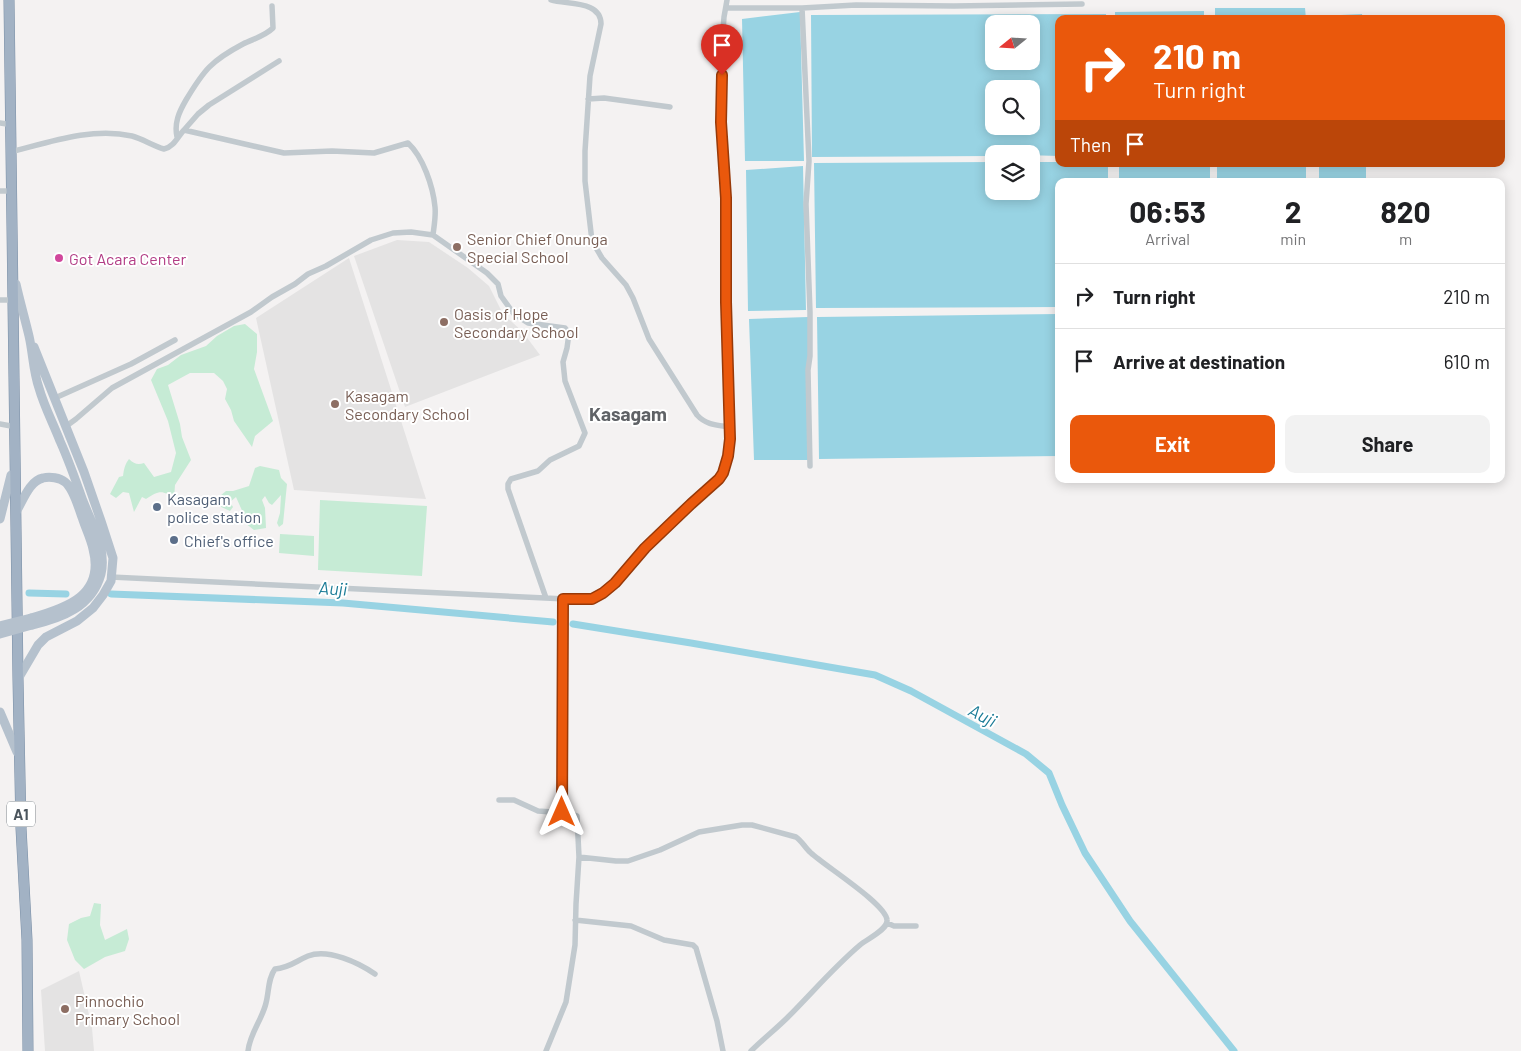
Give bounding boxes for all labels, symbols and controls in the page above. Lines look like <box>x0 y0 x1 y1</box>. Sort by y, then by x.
north arrow <box>985 15 1040 70</box>
map controls <box>985 15 1040 200</box>
pin <box>701 24 743 75</box>
icon: arrive <box>708 31 736 59</box>
text: 210 m <box>1153 34 1241 76</box>
icon: right <box>1070 35 1135 100</box>
text: Turn right <box>1153 76 1246 102</box>
button: search <box>985 80 1040 135</box>
icon: arrive <box>1121 130 1149 158</box>
text: Then <box>1070 133 1111 156</box>
button: layers <box>985 145 1040 200</box>
text: 06:53 <box>1129 193 1206 229</box>
text: 2 <box>1285 193 1302 229</box>
text: 820 <box>1380 193 1431 229</box>
place label: Senior Chief Onunga Special School <box>467 229 608 266</box>
text: Arrival <box>1145 229 1190 248</box>
text: min <box>1280 229 1306 248</box>
text: m <box>1399 229 1412 248</box>
marker: Senior Chief Onunga Special School <box>451 241 463 253</box>
place label: Got Acara Center <box>69 249 187 268</box>
marker: Got Acara Center <box>53 252 65 264</box>
icon: right <box>1070 282 1098 310</box>
text: Turn right <box>1113 285 1195 308</box>
text: 210 m <box>1443 285 1490 308</box>
place label: Oasis of Hope Secondary School <box>454 304 578 341</box>
marker: Oasis of Hope Secondary School <box>438 316 450 328</box>
icon: arrive <box>1070 347 1098 375</box>
text: Arrive at destination <box>1113 350 1285 373</box>
text: 610 m <box>1444 350 1490 373</box>
place label: Kasagam Secondary School <box>345 386 469 423</box>
marker: Kasagam Secondary School <box>329 398 341 410</box>
district label: Kasagam <box>589 402 667 425</box>
button: Exit <box>1070 415 1275 473</box>
button: Share <box>1285 415 1490 473</box>
place label: Kasagam police station <box>167 489 261 526</box>
marker: Kasagam police station <box>151 501 163 513</box>
place label: Chief's office <box>184 531 274 550</box>
marker: Chief's office <box>168 534 180 546</box>
water label: Auji <box>318 576 348 600</box>
water label: Auji <box>965 699 1001 732</box>
position arrow <box>535 785 587 837</box>
road number: A1 <box>7 802 35 826</box>
place label: Pinnochio Primary School <box>75 991 180 1028</box>
marker: Pinnochio Primary School <box>59 1003 71 1015</box>

